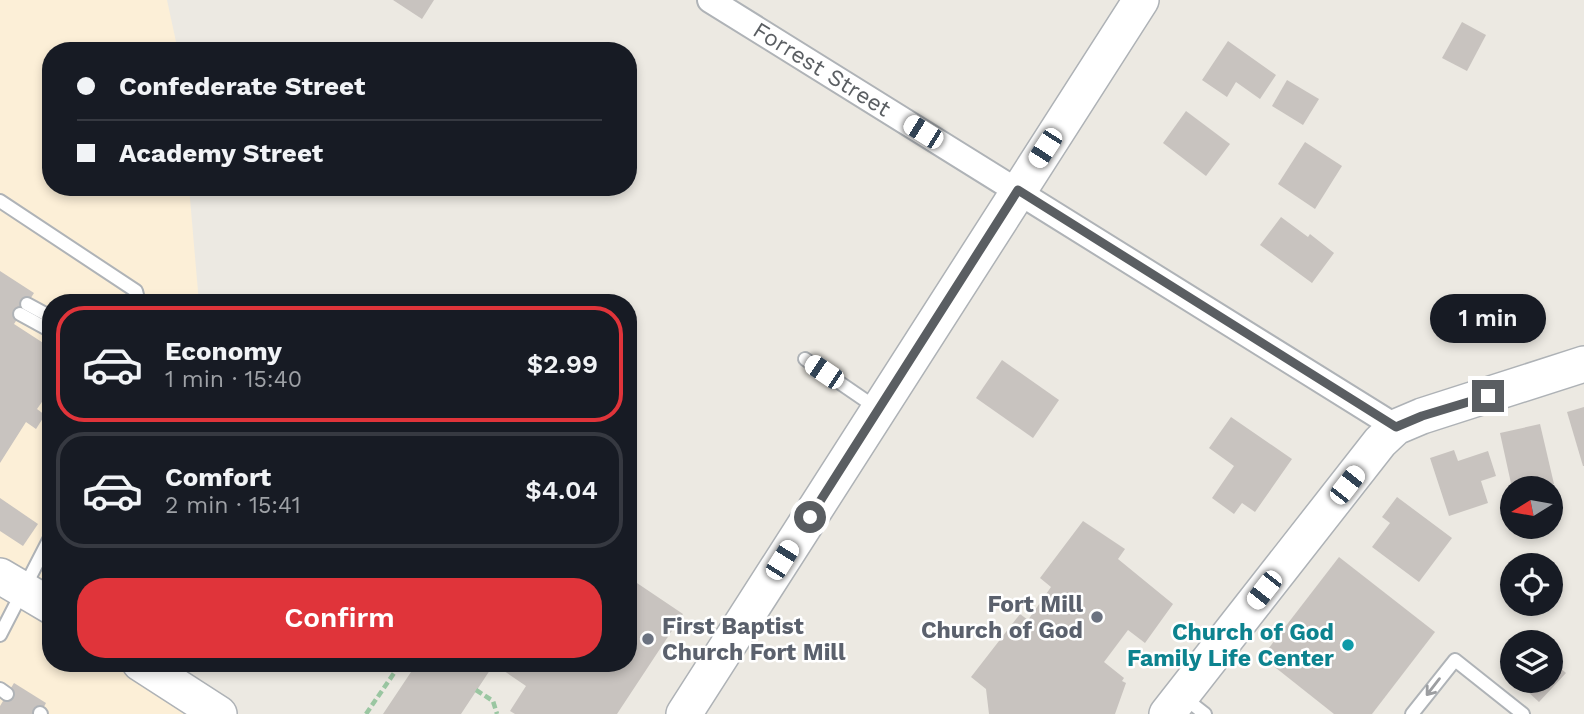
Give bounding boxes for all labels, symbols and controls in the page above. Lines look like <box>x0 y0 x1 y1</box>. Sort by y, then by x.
street label: Forrest Street <box>748 16 896 123</box>
text: Confederate Street <box>119 71 365 101</box>
car <box>900 112 947 152</box>
car <box>1025 125 1066 171</box>
text: Academy Street <box>119 138 323 168</box>
callout: 1 min <box>1430 294 1546 344</box>
text: 1 min <box>1458 305 1518 332</box>
icon: car <box>81 333 144 396</box>
text: Economy <box>165 336 282 366</box>
text: $2.99 <box>527 349 598 379</box>
car <box>801 352 848 392</box>
text: 1 min · 15:40 <box>165 366 302 393</box>
route end <box>1472 380 1504 412</box>
icon: car <box>81 459 144 522</box>
text: Comfort <box>165 462 271 492</box>
car <box>1326 462 1369 508</box>
text: $4.04 <box>525 475 598 505</box>
north arrow <box>1500 476 1563 539</box>
map controls <box>1500 476 1563 693</box>
text: 2 min · 15:41 <box>165 492 301 519</box>
route start <box>794 501 826 533</box>
car <box>762 537 803 583</box>
button: locate <box>1500 553 1563 616</box>
car <box>1243 567 1286 613</box>
button: Confirm <box>77 578 602 658</box>
place label: Fort Mill Church of God <box>921 591 1083 644</box>
marker: Fort Mill Church of God <box>1089 609 1105 625</box>
place label: First Baptist Church Fort Mill <box>662 613 846 666</box>
place label: Church of God Family Life Center <box>1127 619 1334 672</box>
button: layers <box>1500 630 1563 693</box>
marker: First Baptist Church Fort Mill <box>640 631 656 647</box>
marker: Church of God Family Life Center <box>1340 637 1356 653</box>
one-way arrow <box>1426 677 1441 695</box>

